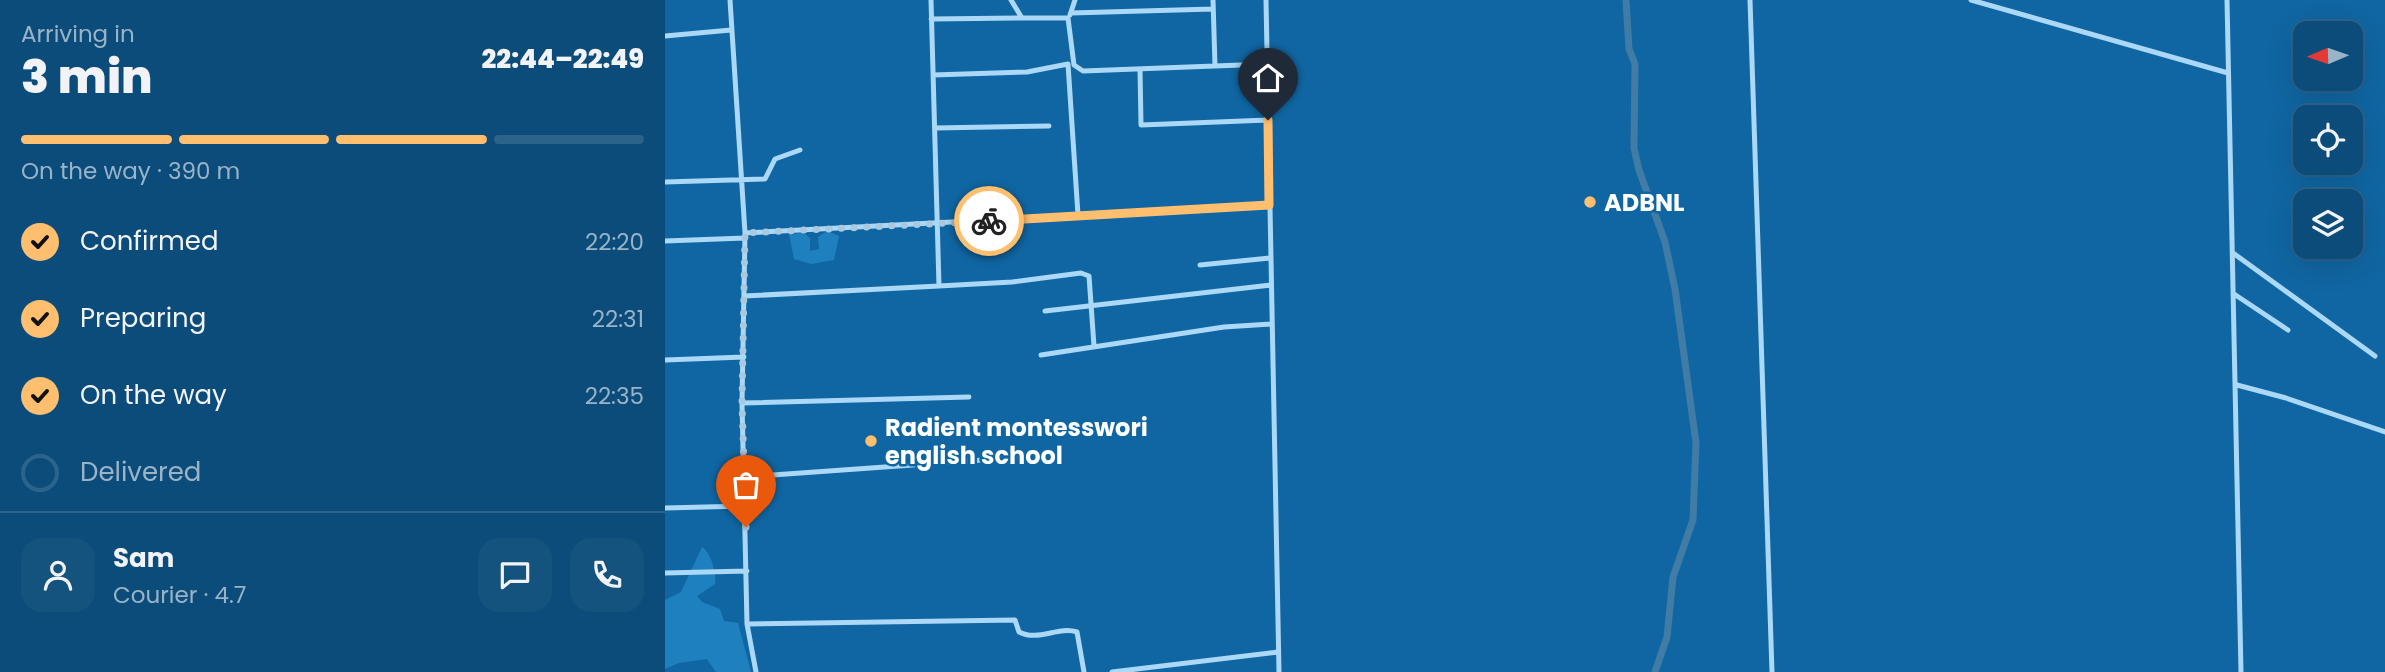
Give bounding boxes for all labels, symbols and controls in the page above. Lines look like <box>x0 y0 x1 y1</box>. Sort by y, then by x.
text: Arriving in <box>21 18 135 50</box>
north arrow <box>2293 21 2363 91</box>
map controls <box>2293 21 2363 259</box>
text: 22:44–22:49 <box>482 41 644 77</box>
text: 3 min <box>21 45 153 109</box>
pin <box>1238 48 1298 120</box>
icon: home <box>1249 59 1287 97</box>
button: locate <box>2293 105 2363 175</box>
text: On the way · 390 m <box>21 155 240 187</box>
courier <box>954 186 1024 256</box>
place label: ADBNL <box>1604 186 1684 219</box>
button: layers <box>2293 189 2363 259</box>
marker: ADBNL <box>1582 194 1598 210</box>
icon: bike <box>970 202 1008 240</box>
icon: check <box>21 223 59 261</box>
text: Confirmed <box>80 223 218 259</box>
text: 22:20 <box>585 226 644 258</box>
icon: check <box>21 300 59 338</box>
text: Preparing <box>80 300 206 336</box>
text: 22:31 <box>592 303 644 335</box>
icon: check <box>21 377 59 415</box>
text: On the way <box>80 377 227 413</box>
text: 22:35 <box>585 380 644 412</box>
place label: Radient montesswori english school <box>885 411 1148 472</box>
marker: Radient montesswori english school <box>863 433 879 449</box>
text: Delivered <box>80 454 201 490</box>
pin <box>716 455 776 527</box>
icon: bag <box>727 466 765 504</box>
button: person <box>21 538 95 612</box>
button: chat <box>478 538 552 612</box>
button: phone <box>570 538 644 612</box>
text: Sam <box>113 540 174 576</box>
text: Courier · 4.7 <box>113 579 246 611</box>

